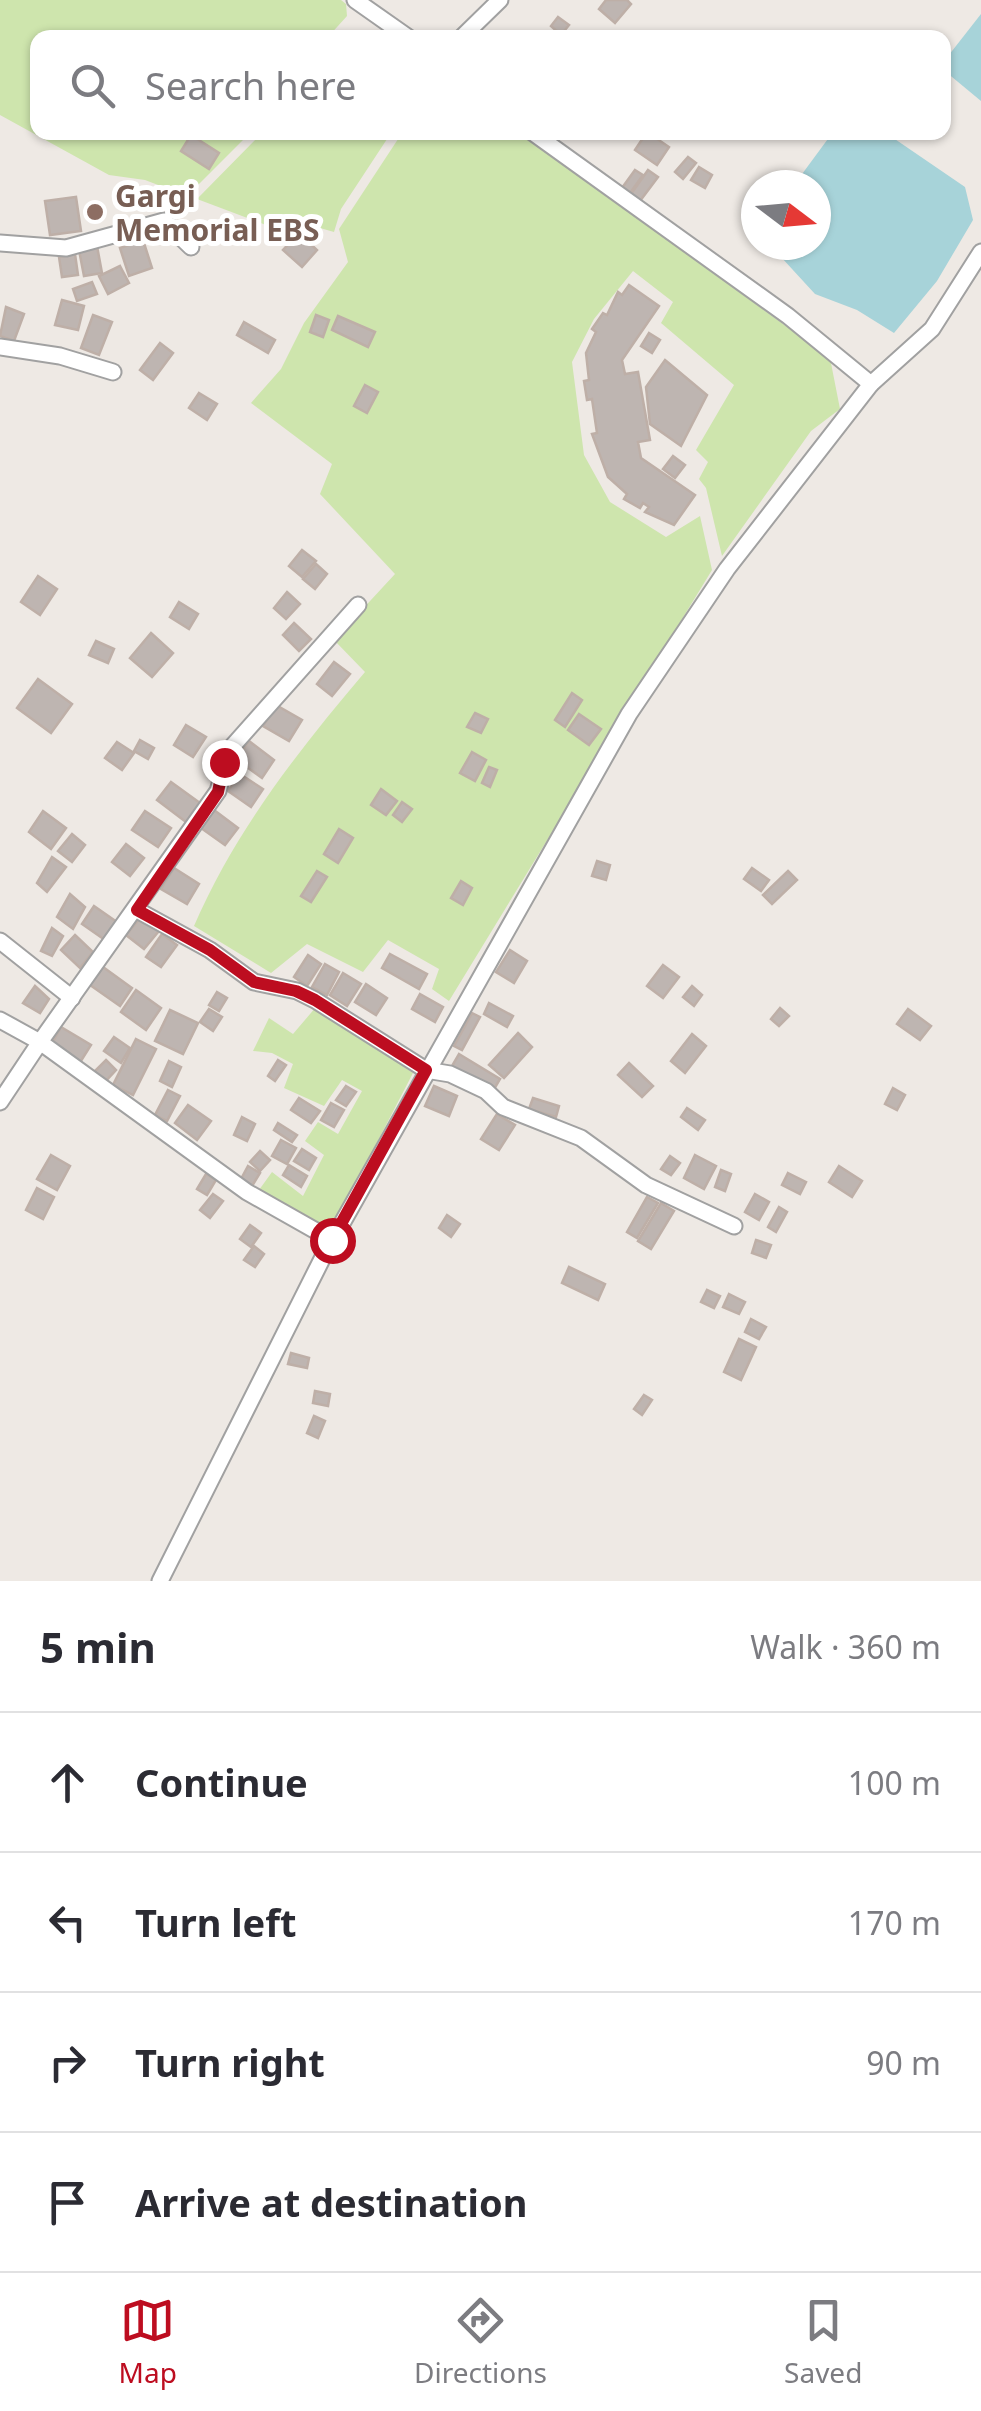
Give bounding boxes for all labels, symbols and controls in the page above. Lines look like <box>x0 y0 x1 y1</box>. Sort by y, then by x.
search box <box>30 30 951 140</box>
icon: search <box>65 58 120 113</box>
text: Search here <box>145 59 356 111</box>
north arrow <box>741 170 831 260</box>
place label: Gargi Memorial EBS <box>115 175 320 250</box>
marker: Gargi Memorial EBS <box>84 201 106 223</box>
route end <box>202 740 248 786</box>
route start <box>310 1218 356 1264</box>
text: 5 min <box>40 1618 156 1675</box>
text: Walk · 360 m <box>750 1625 941 1668</box>
icon: ahead <box>40 1755 95 1810</box>
text: Continue <box>135 1756 308 1808</box>
text: 100 m <box>848 1761 941 1804</box>
icon: left <box>40 1895 95 1950</box>
text: Turn left <box>135 1896 297 1948</box>
text: 170 m <box>848 1901 941 1944</box>
icon: right <box>40 2035 95 2090</box>
text: Turn right <box>135 2036 325 2088</box>
text: 90 m <box>866 2041 941 2084</box>
icon: arrive <box>40 2175 95 2230</box>
text: Arrive at destination <box>135 2176 527 2228</box>
tab: Map <box>119 2293 177 2391</box>
tab: Directions <box>414 2293 547 2391</box>
tab: Saved <box>784 2293 862 2391</box>

